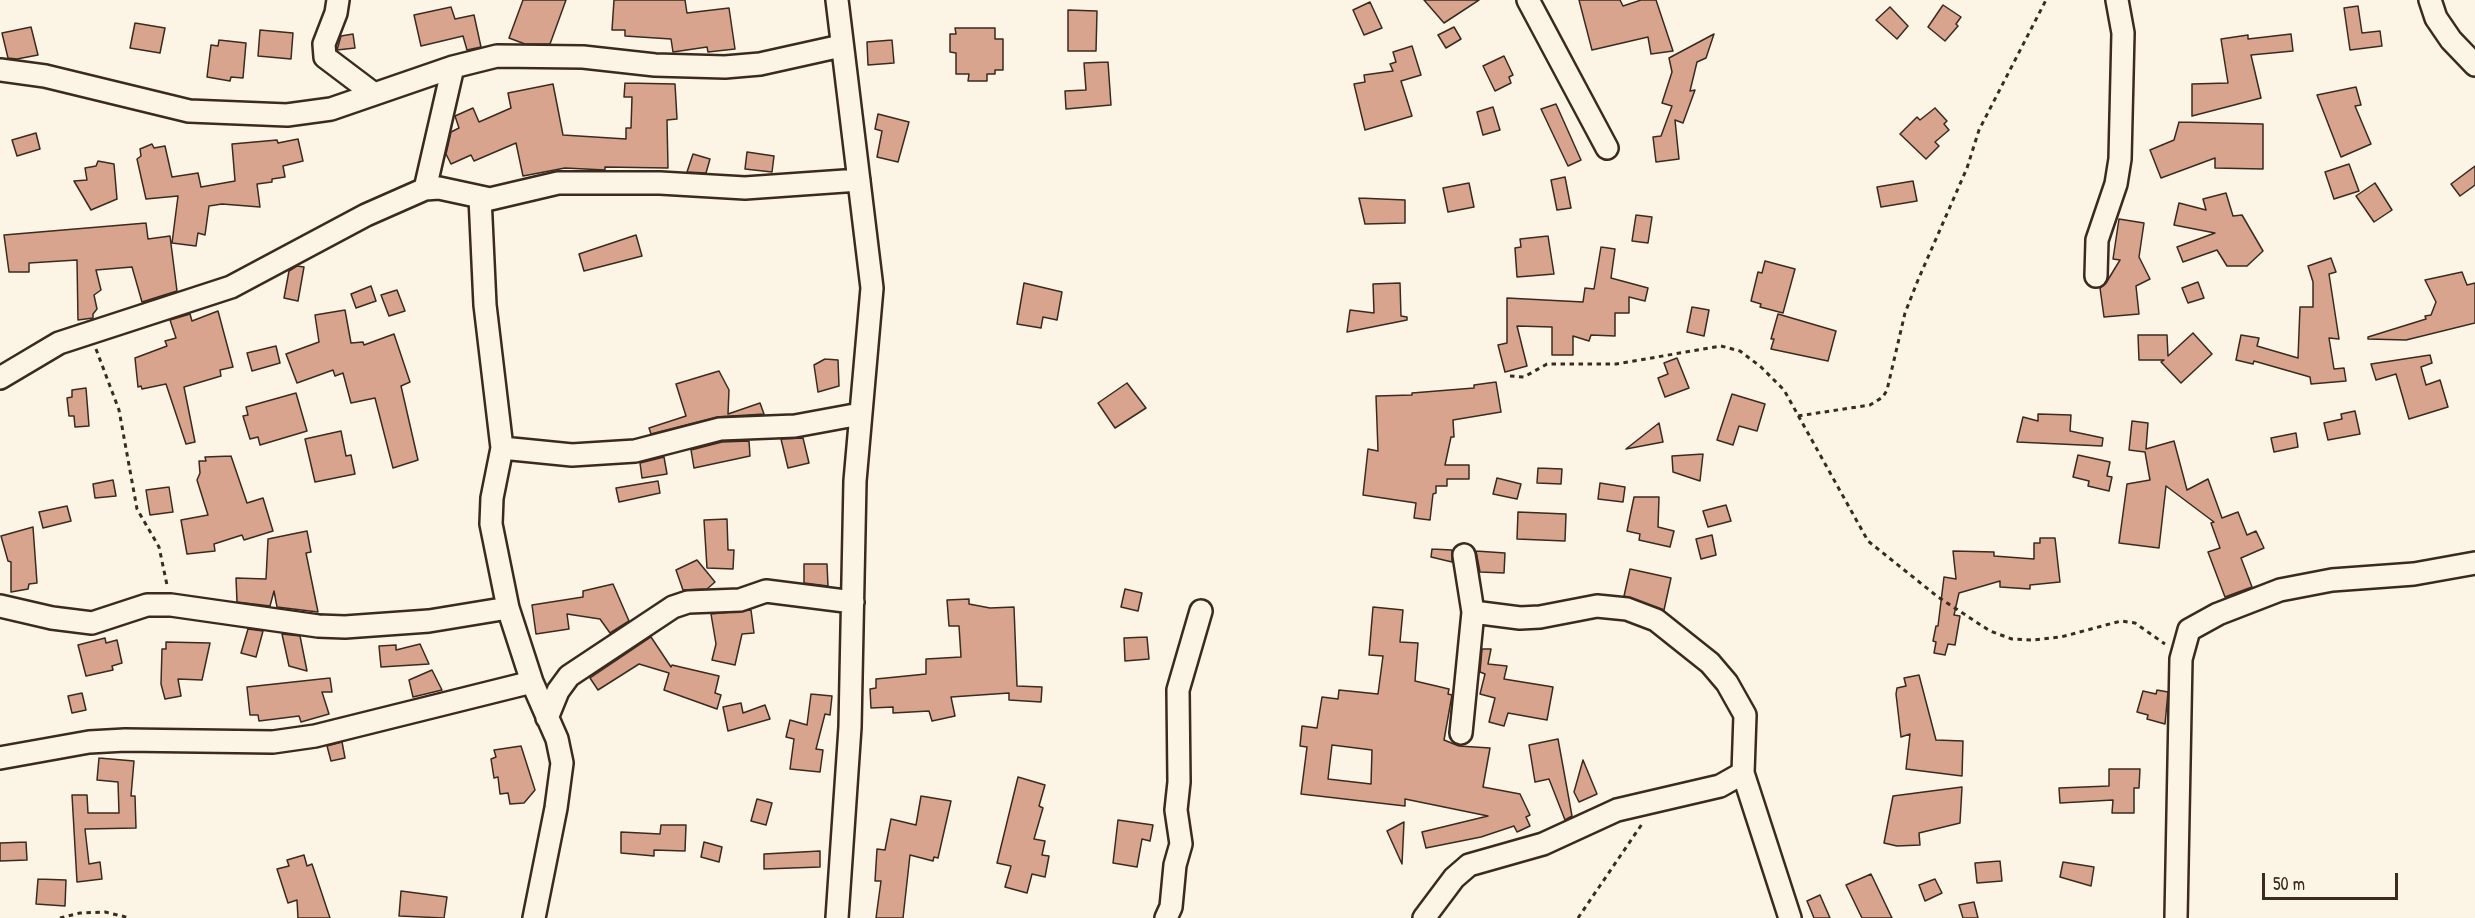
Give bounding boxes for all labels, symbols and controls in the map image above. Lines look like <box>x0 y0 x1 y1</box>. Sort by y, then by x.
scale bar <box>2265 861 2402 899</box>
text: 50 m <box>2273 871 2305 896</box>

